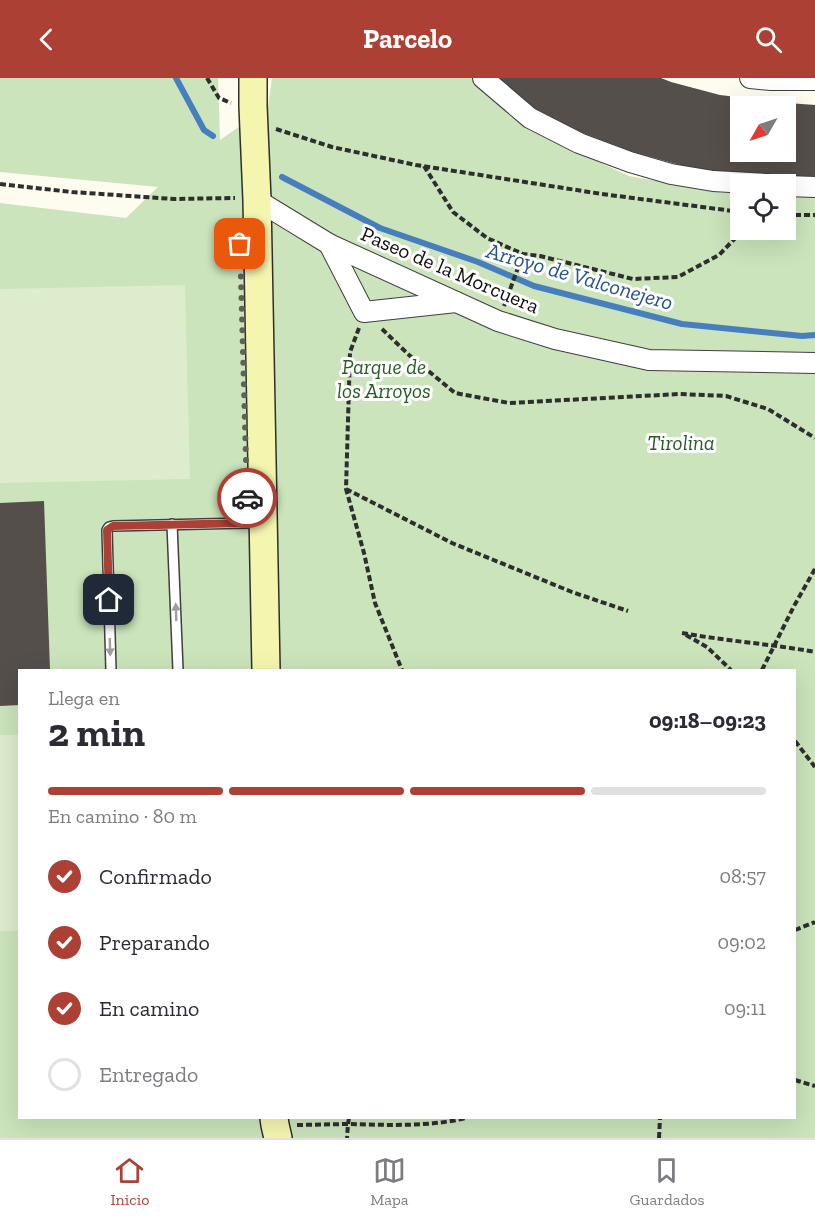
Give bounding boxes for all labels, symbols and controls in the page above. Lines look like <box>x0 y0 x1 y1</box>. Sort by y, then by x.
icon: back <box>30 23 63 56</box>
text: Parcelo <box>363 23 452 55</box>
icon: search <box>752 23 785 56</box>
north arrow <box>730 96 796 162</box>
map controls <box>730 96 796 240</box>
button: locate <box>730 174 796 240</box>
pin <box>214 218 265 269</box>
street label: Paseo de la Morcuera <box>357 221 543 318</box>
icon: bag <box>223 227 256 260</box>
water label: Arroyo de Valconejero <box>482 237 676 316</box>
park label: Parque de los Arroyos <box>337 354 431 403</box>
park label: Tirolina <box>647 430 715 455</box>
courier <box>217 468 277 528</box>
icon: car <box>231 482 264 515</box>
pin <box>83 574 134 625</box>
icon: home <box>92 583 125 616</box>
one-way arrow <box>171 603 181 622</box>
one-way arrow <box>105 638 115 657</box>
text: Llega en <box>48 686 120 710</box>
text: 09:18–09:23 <box>649 707 766 734</box>
text: 2 min <box>48 709 145 756</box>
text: En camino · 80 m <box>48 804 197 828</box>
icon: check <box>48 860 81 893</box>
text: Confirmado <box>99 863 212 890</box>
text: 08:57 <box>720 864 766 888</box>
icon: check <box>48 926 81 959</box>
text: Preparando <box>99 929 210 956</box>
text: 09:02 <box>718 930 766 954</box>
icon: check <box>48 992 81 1025</box>
text: En camino <box>99 995 199 1022</box>
text: 09:11 <box>724 996 766 1020</box>
text: Entregado <box>99 1061 198 1088</box>
tab: Inicio <box>110 1154 149 1209</box>
tab: Mapa <box>370 1154 409 1209</box>
tab: Guardados <box>629 1154 704 1209</box>

